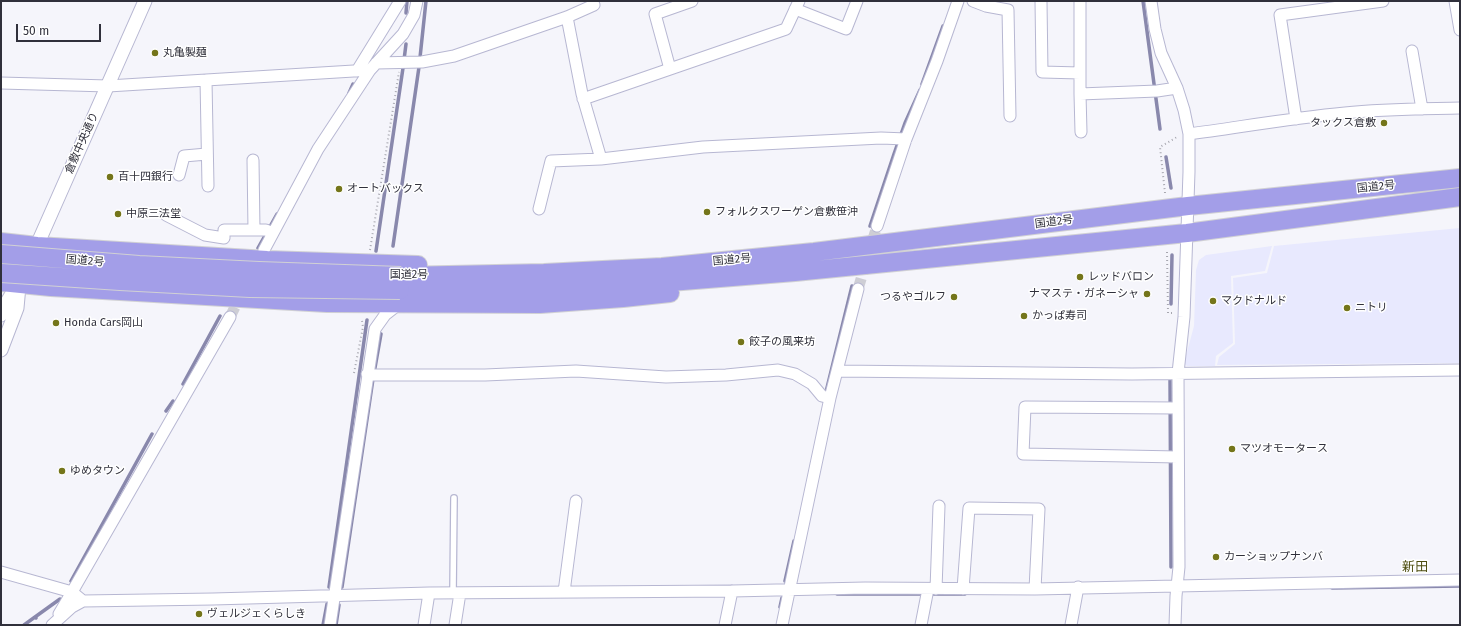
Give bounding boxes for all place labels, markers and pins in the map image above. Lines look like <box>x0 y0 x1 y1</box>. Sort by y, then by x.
place label: 丸亀製麺 <box>163 46 207 60</box>
marker: 丸亀製麺 <box>150 48 160 58</box>
place label: タックス倉敷 <box>1310 116 1376 130</box>
marker: タックス倉敷 <box>1379 118 1389 128</box>
place label: 百十四銀行 <box>118 170 173 184</box>
marker: 百十四銀行 <box>105 172 115 182</box>
place label: オートバックス <box>347 182 424 196</box>
marker: オートバックス <box>334 184 344 194</box>
place label: フォルクスワーゲン倉敷笹沖 <box>715 205 858 219</box>
place label: 中原三法堂 <box>126 207 181 221</box>
marker: フォルクスワーゲン倉敷笹沖 <box>702 207 712 217</box>
marker: 中原三法堂 <box>113 209 123 219</box>
place label: レッドバロン <box>1088 270 1154 284</box>
marker: レッドバロン <box>1075 272 1085 282</box>
place label: ナマステ・ガネーシャ <box>1029 287 1139 301</box>
marker: ナマステ・ガネーシャ <box>1142 289 1152 299</box>
place label: つるやゴルフ <box>880 290 946 304</box>
marker: つるやゴルフ <box>949 292 959 302</box>
place label: マクドナルド <box>1221 294 1287 308</box>
marker: マクドナルド <box>1208 296 1218 306</box>
place label: ニトリ <box>1355 301 1388 315</box>
marker: ニトリ <box>1342 303 1352 313</box>
place label: かっぱ寿司 <box>1032 309 1087 323</box>
marker: かっぱ寿司 <box>1019 311 1029 321</box>
place label: Honda Cars岡山 <box>64 316 143 330</box>
marker: Honda Cars岡山 <box>51 318 61 328</box>
place label: 餃子の風来坊 <box>749 335 815 349</box>
marker: 餃子の風来坊 <box>736 337 746 347</box>
place label: マツオモータース <box>1240 442 1328 456</box>
marker: マツオモータース <box>1227 444 1237 454</box>
place label: ゆめタウン <box>70 464 125 478</box>
marker: ゆめタウン <box>57 466 67 476</box>
place label: カーショップナンバ <box>1224 550 1323 564</box>
marker: カーショップナンバ <box>1211 552 1221 562</box>
place label: ヴェルジェくらしき <box>207 607 306 621</box>
marker: ヴェルジェくらしき <box>194 609 204 619</box>

